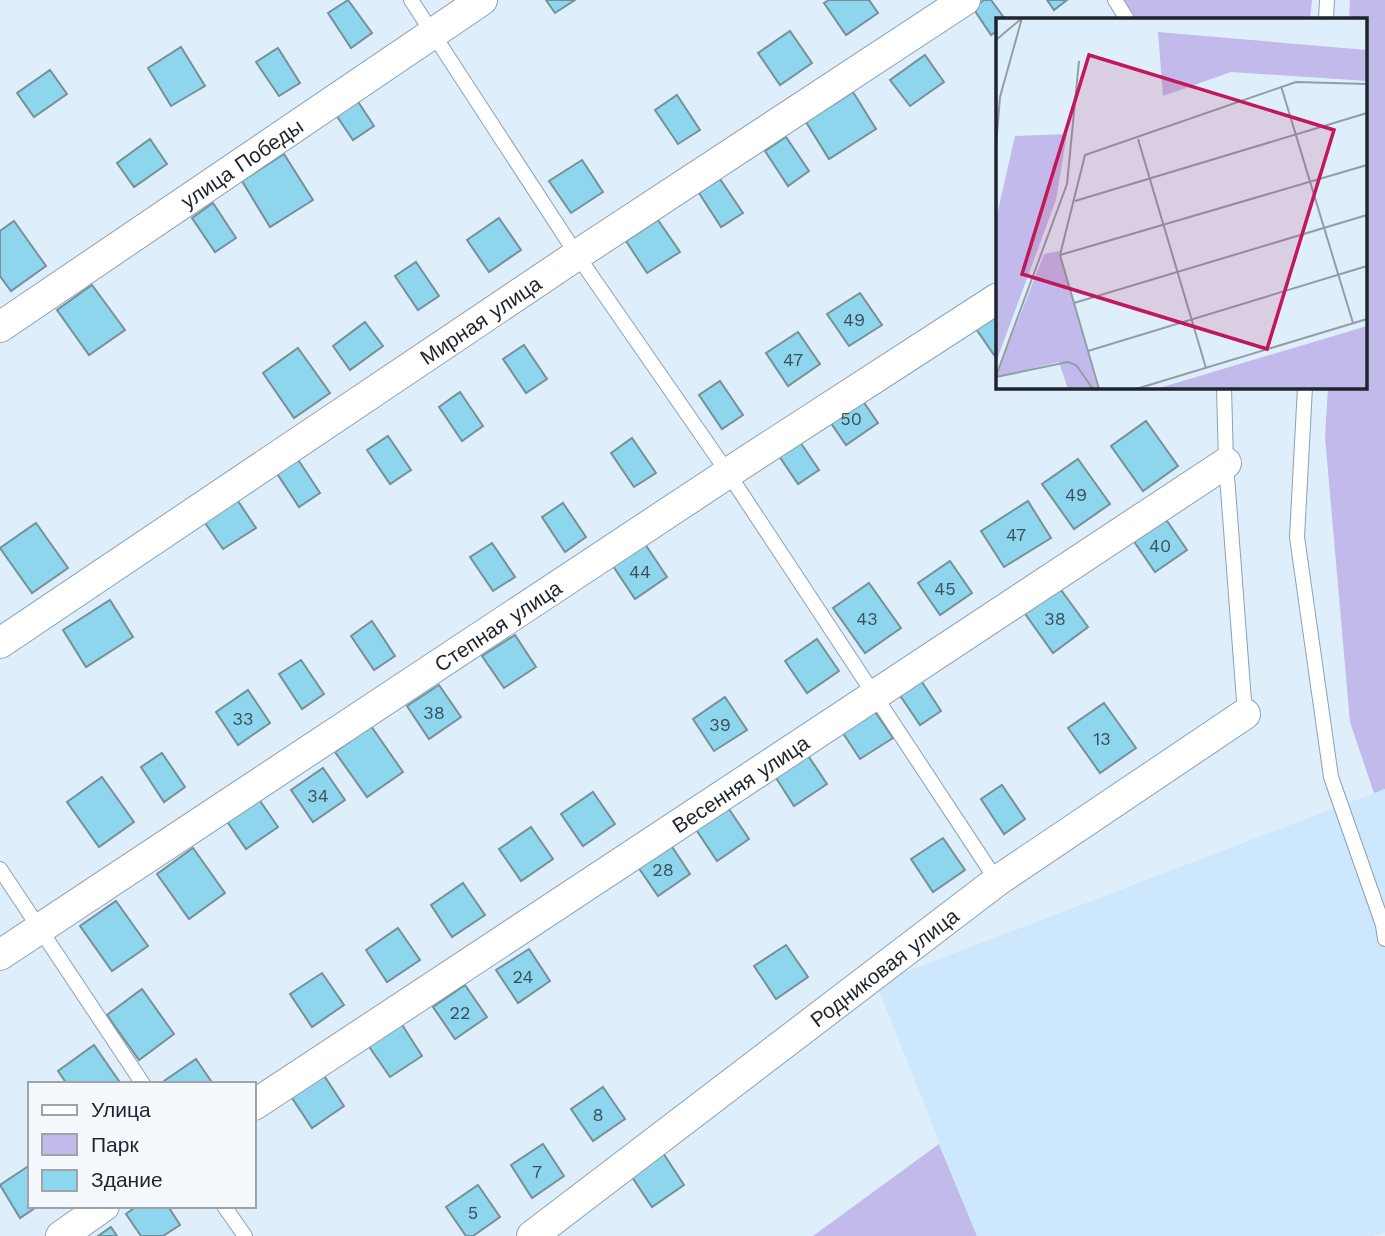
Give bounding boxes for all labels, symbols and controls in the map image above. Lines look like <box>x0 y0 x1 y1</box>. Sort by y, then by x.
inset map <box>996 18 1368 388</box>
street label: улица Победы <box>176 113 307 213</box>
street label: Мирная улица <box>415 270 546 369</box>
house number: 49 <box>843 309 865 330</box>
house number: 47 <box>783 349 803 370</box>
house number: 50 <box>840 408 862 429</box>
house number: 49 <box>1065 484 1087 505</box>
house number: 47 <box>1006 524 1026 545</box>
house number: 40 <box>1149 535 1171 556</box>
house number: 44 <box>629 561 651 582</box>
street label: Степная улица <box>430 574 566 676</box>
house number: 45 <box>934 578 956 599</box>
house number: 43 <box>856 608 878 629</box>
house number: 38 <box>1044 608 1066 629</box>
house number: 38 <box>423 702 445 723</box>
house number: 33 <box>233 708 254 729</box>
house number: 39 <box>709 714 731 735</box>
house number: 13 <box>1093 728 1111 749</box>
street label: Весенняя улица <box>667 729 814 838</box>
house number: 34 <box>307 785 329 806</box>
house number: 28 <box>652 859 674 880</box>
street label: Родниковая улица <box>805 902 963 1032</box>
house number: 24 <box>513 966 533 987</box>
house number: 22 <box>450 1002 471 1023</box>
legend <box>28 1082 256 1208</box>
text: Улица <box>91 1097 151 1122</box>
house number: 8 <box>592 1104 604 1125</box>
text: Парк <box>91 1132 139 1157</box>
house number: 7 <box>532 1161 542 1182</box>
text: Здание <box>91 1167 163 1192</box>
house number: 5 <box>468 1202 478 1223</box>

